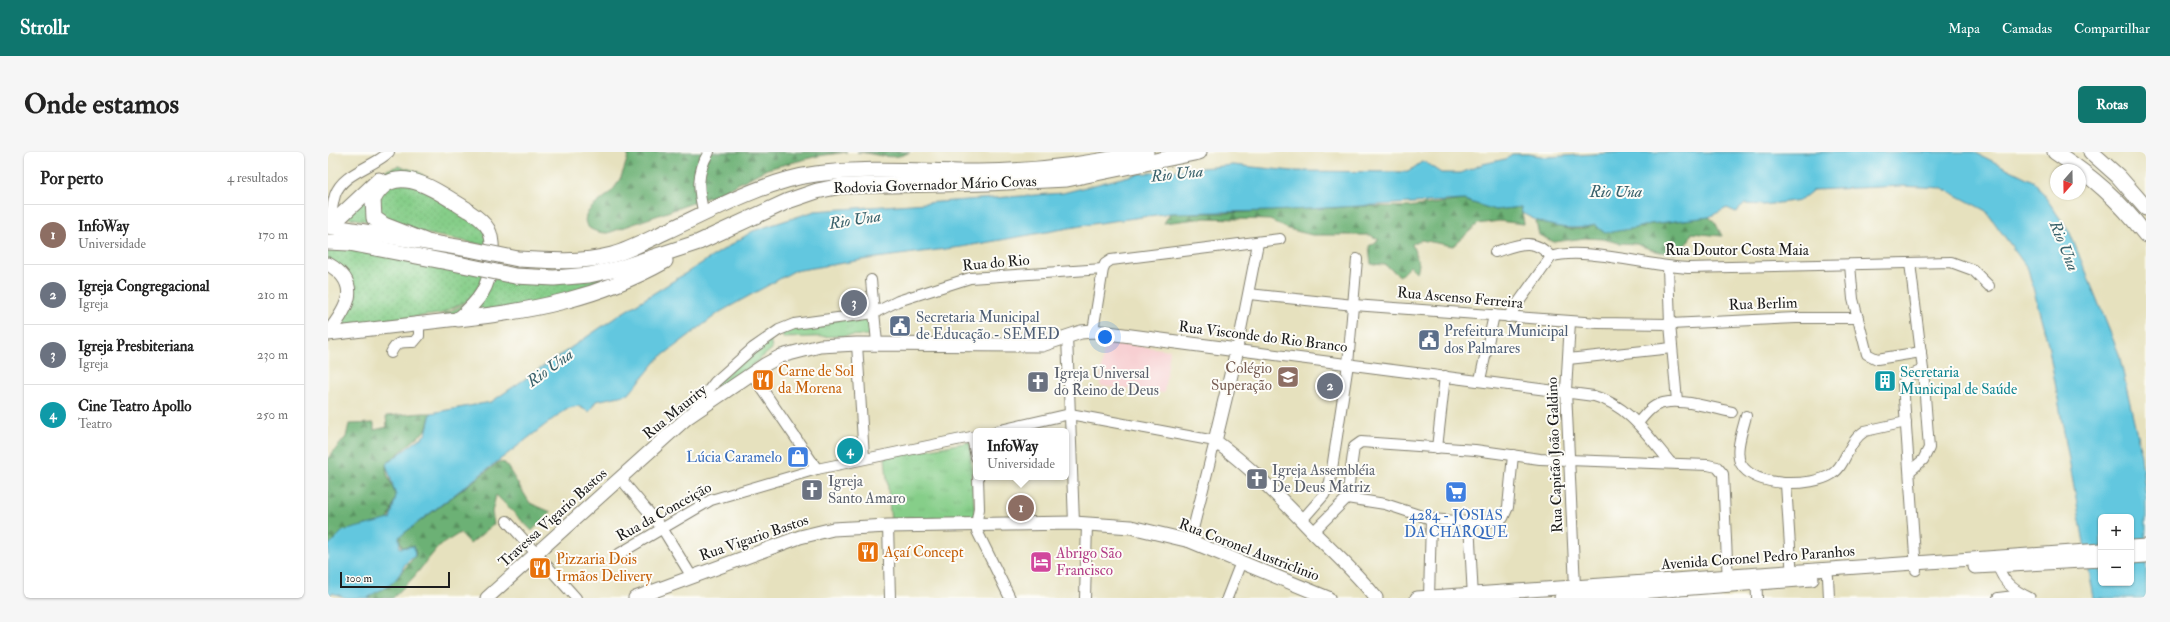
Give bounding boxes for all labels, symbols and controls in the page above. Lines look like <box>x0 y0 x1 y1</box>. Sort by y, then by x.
text: Strollr <box>20 16 70 40</box>
text: Mapa <box>1948 20 1980 37</box>
text: Camadas <box>2002 20 2052 37</box>
text: Compartilhar <box>2074 20 2150 37</box>
button: Rotas <box>2078 86 2146 123</box>
text: Onde estamos <box>24 87 179 122</box>
water label: Rio Una <box>1149 161 1204 187</box>
north arrow <box>2050 164 2086 200</box>
text: Por perto <box>40 168 103 189</box>
text: 4 resultados <box>227 170 288 186</box>
street label: Rodovia Governador Mário Covas <box>833 172 1037 198</box>
water label: Rio Una <box>1589 182 1642 202</box>
water label: Rio Una <box>827 206 882 234</box>
text: InfoWay <box>78 217 129 236</box>
water label: Rio Una <box>2045 217 2083 274</box>
text: 1 <box>51 227 55 243</box>
text: 170 m <box>258 227 288 243</box>
text: Universidade <box>78 236 146 252</box>
street label: Rua Doutor Costa Maia <box>1665 241 1810 260</box>
street label: Rua do Rio <box>962 251 1030 275</box>
text: Igreja Congregacional <box>78 277 210 296</box>
street label: Rua Ascenso Ferreira <box>1396 283 1525 313</box>
text: 2 <box>50 287 56 303</box>
text: 210 m <box>257 287 288 303</box>
pin: 3 <box>841 288 867 318</box>
street label: Rua Berlim <box>1728 293 1798 315</box>
text: Igreja <box>78 296 108 312</box>
place label: Secretaria Municipal de Educação - SEMED <box>916 308 1060 344</box>
public building icon: Secretaria Municipal de Educação - SEMED <box>887 313 913 339</box>
street label: Rua Visconde do Rio Branco <box>1177 317 1349 357</box>
place label: Prefeitura Municipal dos Palmares <box>1444 322 1568 358</box>
your location <box>1095 327 1115 347</box>
public building icon: Prefeitura Municipal dos Palmares <box>1416 327 1442 353</box>
text: Igreja Presbiteriana <box>78 337 194 356</box>
water label: Rio Una <box>522 345 577 392</box>
text: 3 <box>51 347 56 363</box>
text: 230 m <box>257 347 288 363</box>
text: Igreja <box>78 356 108 372</box>
place label: Colégio Superação <box>1211 359 1272 396</box>
place label: Carne de Sol da Morena <box>778 362 854 398</box>
place label: Secretaria Municipal de Saúde <box>1900 363 2017 400</box>
place label: Igreja Universal do Reino de Deus <box>1054 364 1159 400</box>
school or university icon: Colégio Superação <box>1275 364 1301 390</box>
restaurant icon: Carne de Sol da Morena <box>750 367 776 393</box>
building icon: Secretaria Municipal de Saúde <box>1872 368 1898 394</box>
church icon: Igreja Universal do Reino de Deus <box>1025 369 1051 395</box>
pin: 2 <box>1317 371 1343 401</box>
street label: Rua Capitão João Galdino <box>1543 377 1568 533</box>
street label: Rua Maurity <box>639 380 711 444</box>
text: Cine Teatro Apollo <box>78 397 192 416</box>
text: 4 <box>49 407 57 423</box>
text: 250 m <box>256 407 288 423</box>
text: Teatro <box>78 416 112 432</box>
popup <box>973 428 1069 480</box>
pin: 4 <box>837 436 863 466</box>
text: InfoWay <box>987 437 1038 456</box>
shop icon: Lúcia Caramelo <box>785 444 811 470</box>
place label: Lúcia Caramelo <box>686 448 782 467</box>
text: Universidade <box>987 456 1055 472</box>
place label: Igreja Assembléia De Deus Matriz <box>1272 461 1376 497</box>
street label: Travessa Vigario Bastos <box>495 464 611 572</box>
church icon: Igreja Assembléia De Deus Matriz <box>1244 466 1270 492</box>
place label: Igreja Santo Amaro <box>828 472 905 508</box>
church icon: Igreja Santo Amaro <box>799 477 825 503</box>
street label: Rua da Conceição <box>613 478 715 546</box>
supermarket icon: 4284 - JOSIAS DA CHARQUE <box>1443 479 1469 505</box>
pin: 1 <box>1008 493 1034 523</box>
place label: 4284 - JOSIAS DA CHARQUE <box>1404 506 1508 542</box>
street label: Rua Vigario Bastos <box>697 510 811 566</box>
street label: Rua Coronel Austriclinio <box>1176 514 1322 586</box>
map controls <box>2098 514 2134 586</box>
button: + <box>2098 514 2134 550</box>
restaurant icon: Açaí Concept <box>855 539 881 565</box>
street label: Avenida Coronel Pedro Paranhos <box>1659 542 1856 574</box>
place label: Açaí Concept <box>883 543 964 563</box>
place label: Abrigo São Francisco <box>1055 544 1122 580</box>
hotel icon: Abrigo São Francisco <box>1028 549 1054 575</box>
place label: Pizzaria Dois Irmãos Delivery <box>556 550 652 586</box>
button: − <box>2098 550 2134 586</box>
restaurant icon: Pizzaria Dois Irmãos Delivery <box>527 555 553 581</box>
scale bar <box>340 570 450 589</box>
text: 100 m <box>346 572 372 585</box>

